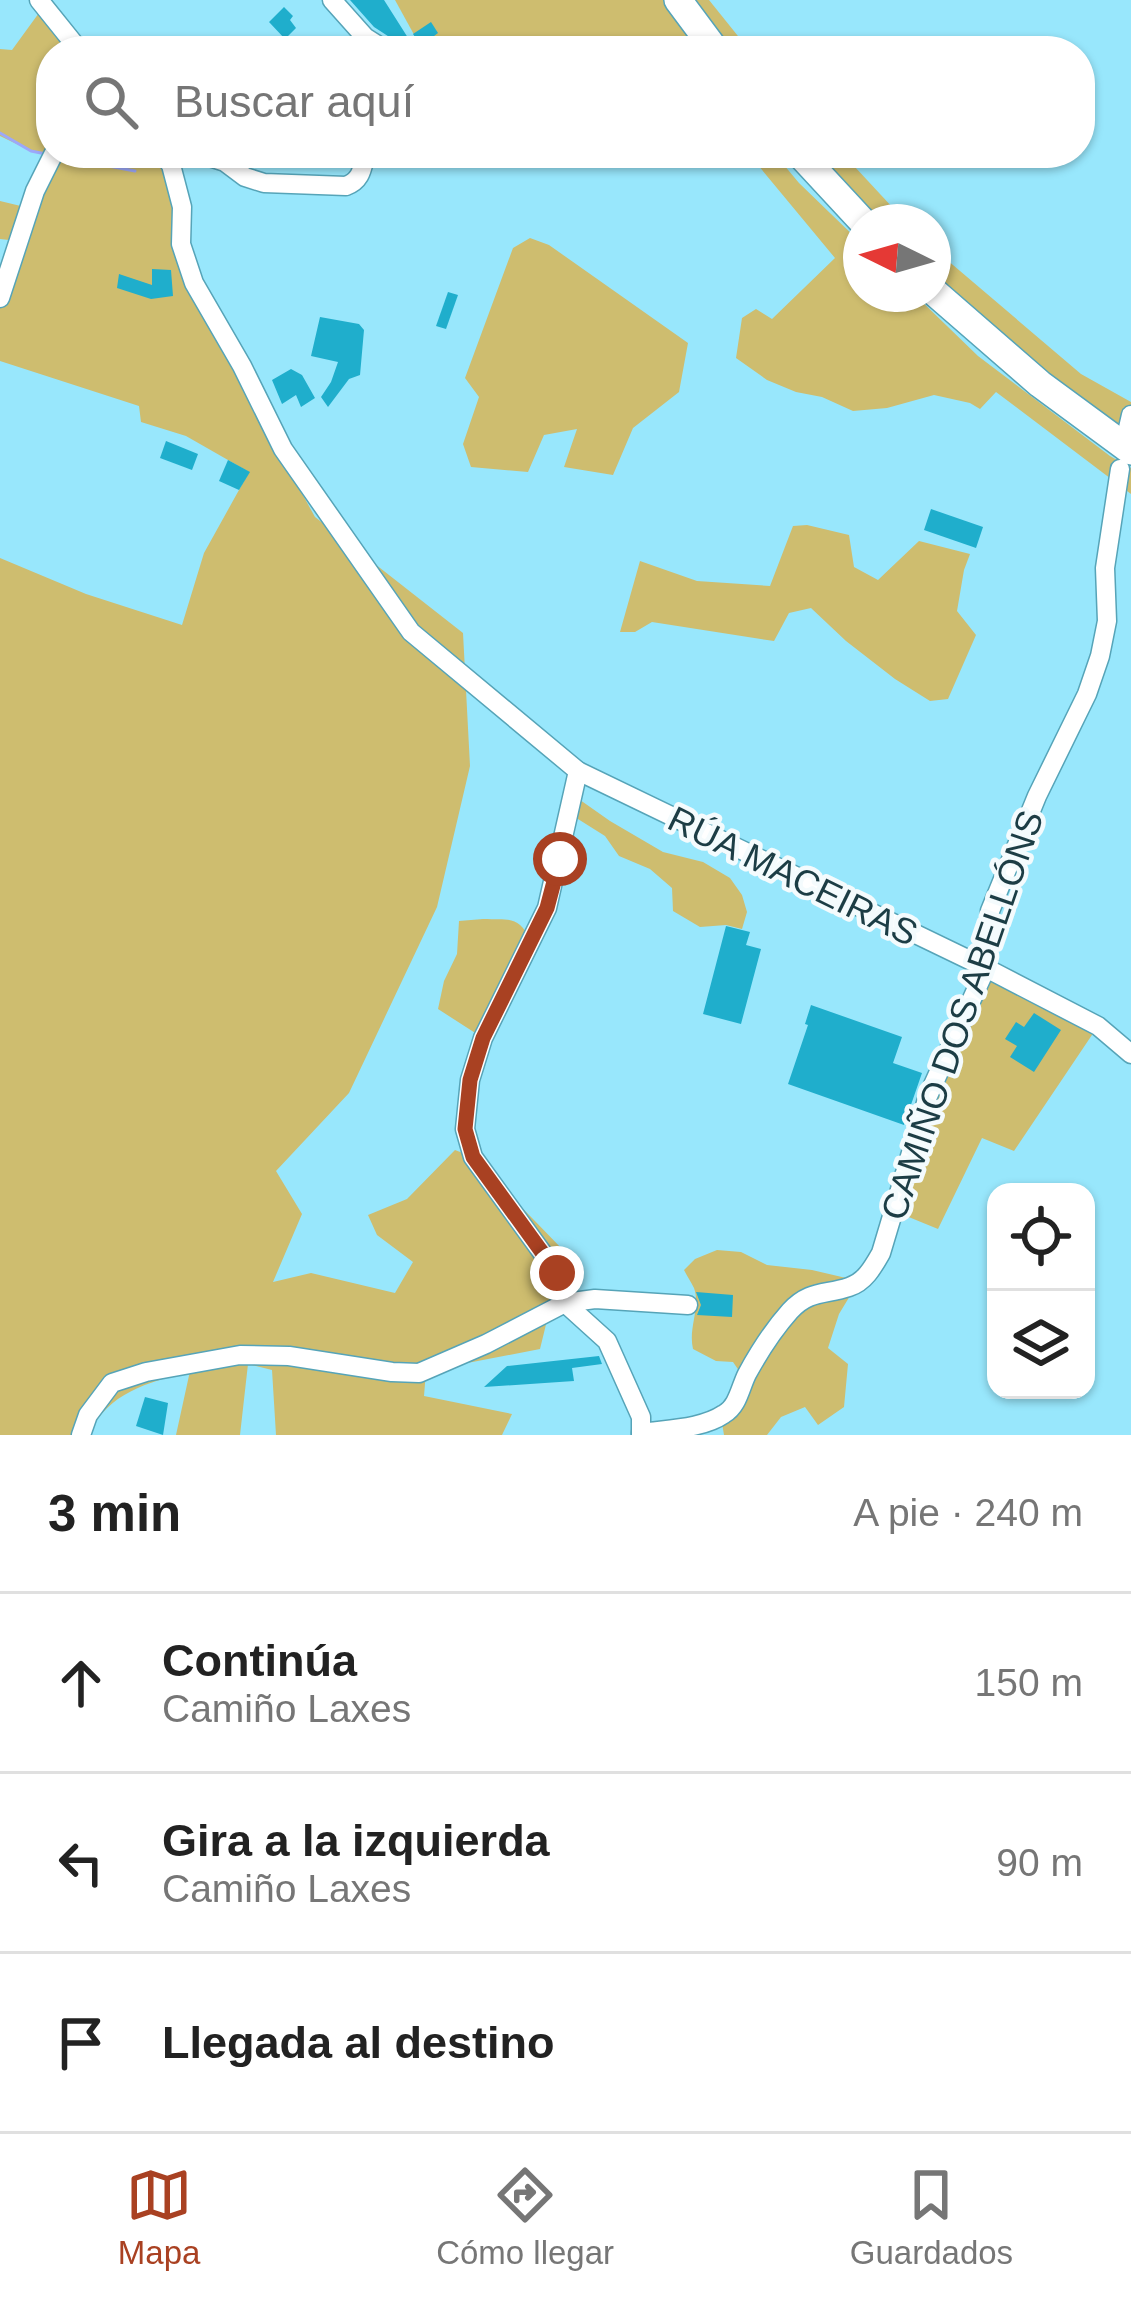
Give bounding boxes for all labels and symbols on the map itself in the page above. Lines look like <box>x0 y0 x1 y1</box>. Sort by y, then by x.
north arrow <box>843 204 951 312</box>
street label: RÚA MACEIRAS <box>662 798 924 954</box>
street label: CAMIÑO DOS ABELLÓNS <box>873 805 1051 1225</box>
route start <box>533 832 587 886</box>
route end <box>530 1246 584 1300</box>

